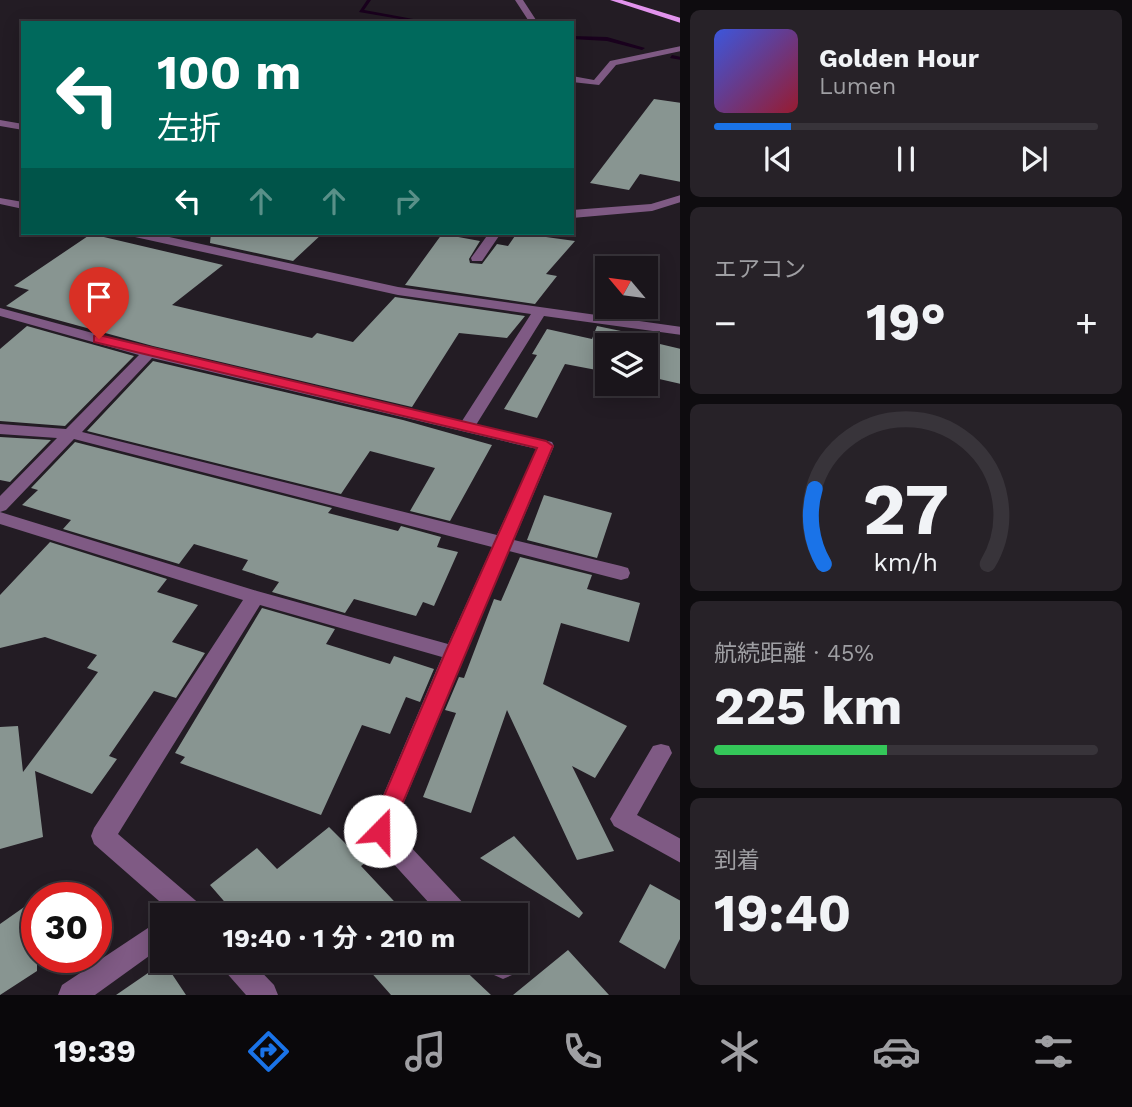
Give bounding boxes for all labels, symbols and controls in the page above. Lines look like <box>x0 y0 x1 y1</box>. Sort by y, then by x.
text: 100 m <box>157 43 301 101</box>
text: Golden Hour <box>819 43 979 73</box>
icon: left <box>42 49 133 140</box>
text: Lumen <box>819 73 896 100</box>
text: 左折 <box>157 109 221 147</box>
icon: previous <box>759 140 797 178</box>
icon: pause <box>887 140 925 178</box>
icon: next <box>1015 140 1053 178</box>
icon: left <box>169 182 207 220</box>
icon: ahead <box>242 182 280 220</box>
icon: ahead <box>315 182 353 220</box>
icon: right <box>388 182 426 220</box>
north arrow <box>595 256 658 318</box>
map controls <box>595 256 658 396</box>
text: エアコン <box>714 256 806 283</box>
pin <box>69 267 129 339</box>
icon: arrive <box>80 278 118 316</box>
text: 19° <box>866 292 946 353</box>
text: − <box>714 301 737 345</box>
text: + <box>1075 301 1098 345</box>
button: layers <box>595 333 658 396</box>
text: 27 <box>863 466 949 552</box>
text: km/h <box>874 547 938 576</box>
text: 航続距離 · 45% <box>714 640 874 667</box>
text: 225 km <box>714 676 902 737</box>
position arrow <box>343 794 417 868</box>
text: 到着 <box>714 847 760 874</box>
speed limit sign: 30 <box>21 882 112 973</box>
text: 19:40 <box>714 883 851 944</box>
text: 19:40 · 1 分 · 210 m <box>223 923 455 953</box>
icon: directions <box>244 1027 293 1076</box>
icon: music <box>401 1027 450 1076</box>
icon: phone <box>558 1027 607 1076</box>
icon: climate <box>715 1027 764 1076</box>
icon: car <box>872 1027 921 1076</box>
icon: filters <box>1029 1027 1078 1076</box>
text: 19:39 <box>54 1032 136 1070</box>

